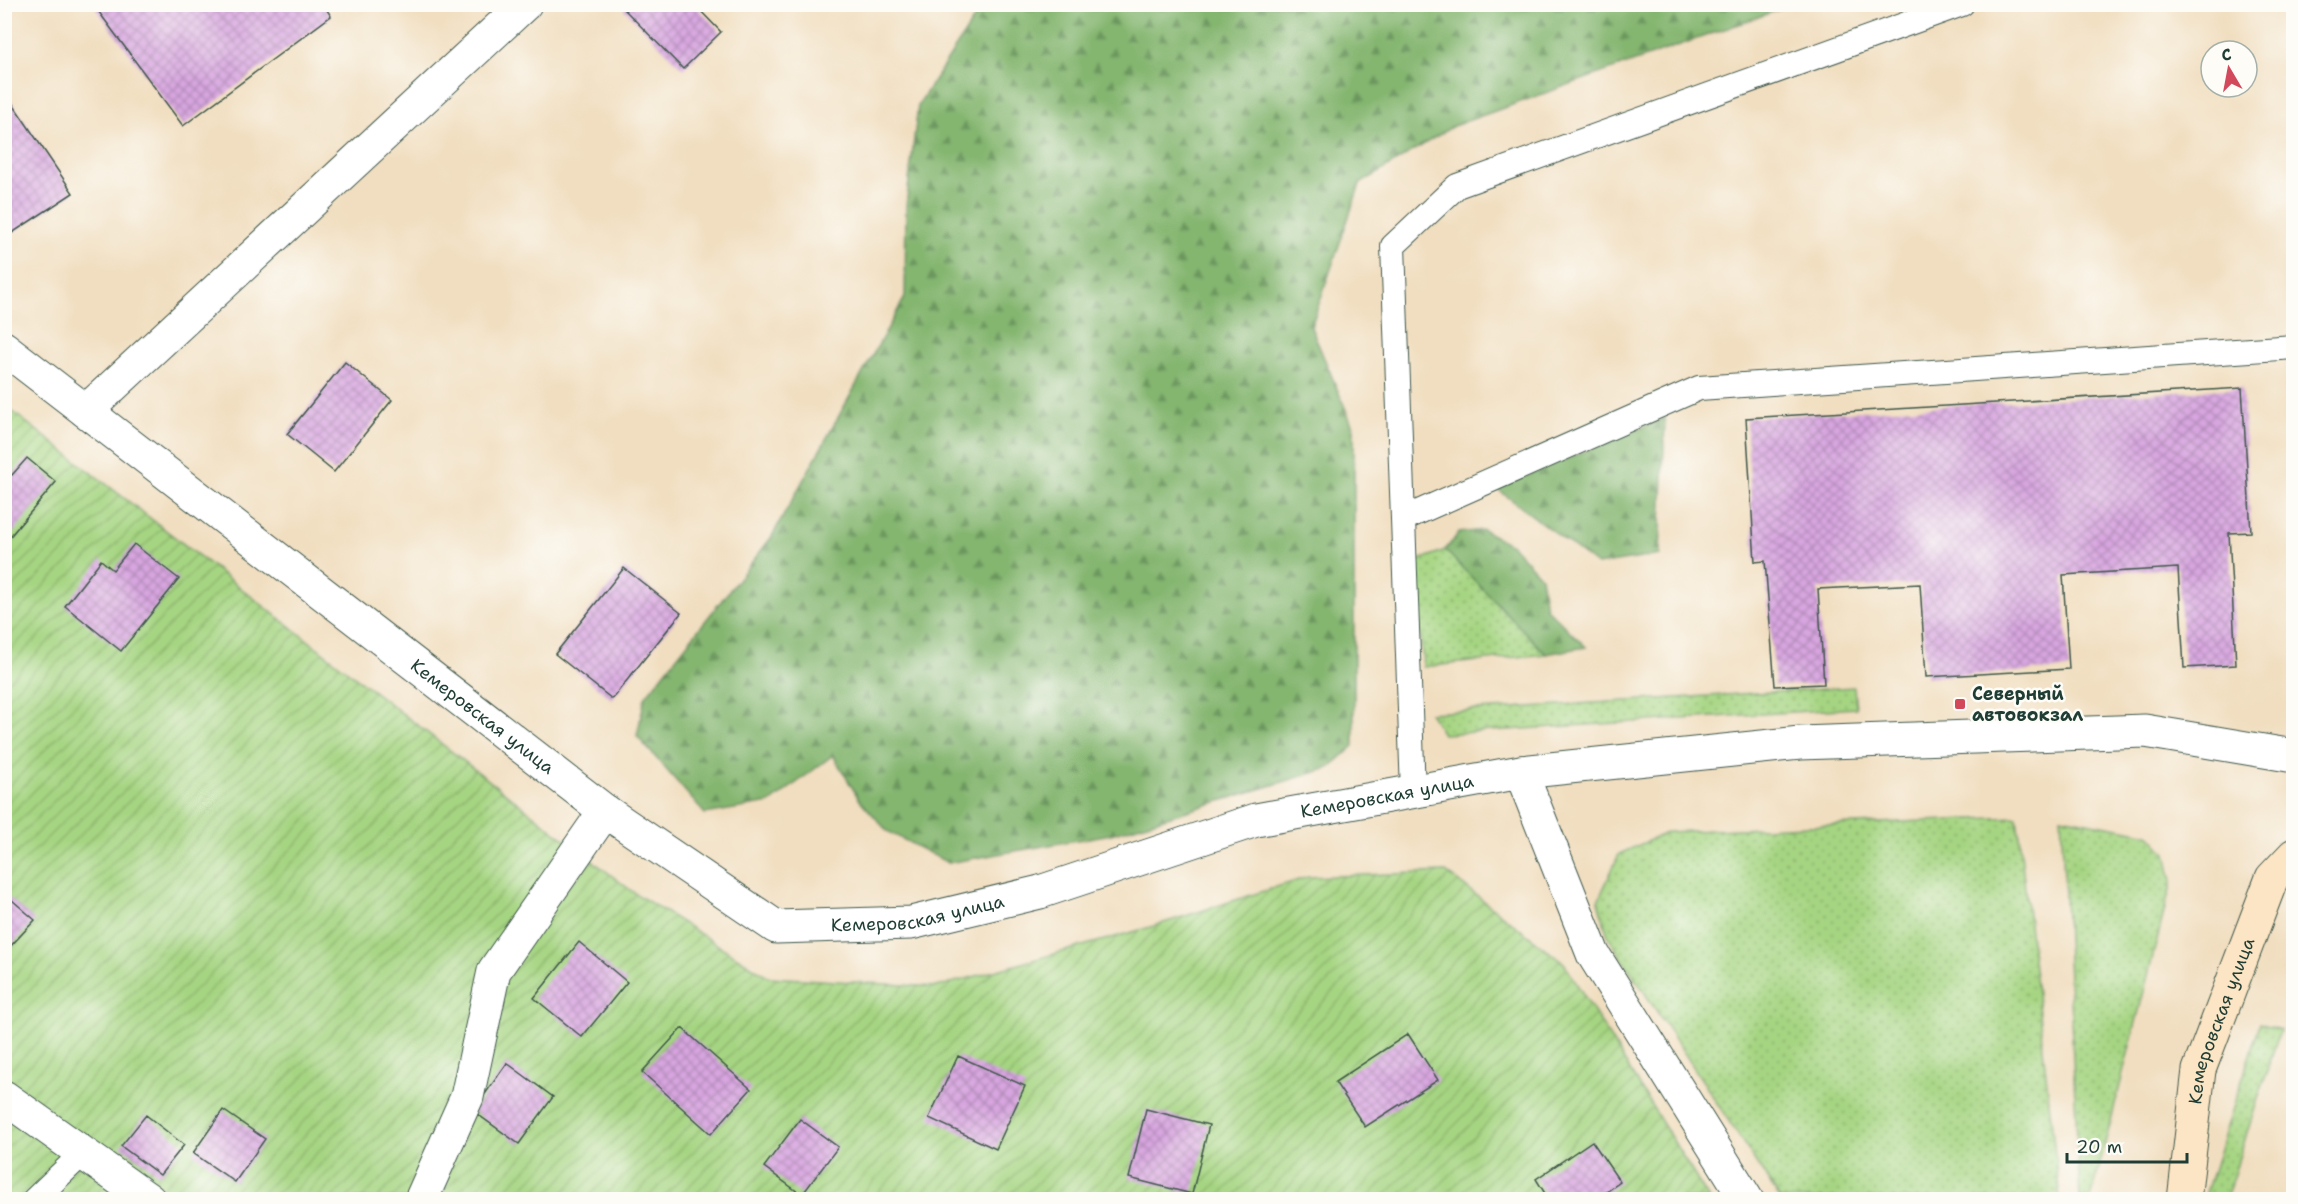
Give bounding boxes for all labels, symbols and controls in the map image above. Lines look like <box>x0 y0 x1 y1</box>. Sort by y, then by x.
north arrow <box>2199 39 2259 99</box>
text: С <box>2220 43 2233 66</box>
street label: Кемеровская улица <box>406 654 559 780</box>
place label: Северный автовокзал <box>1972 682 2083 727</box>
marker: Северный автовокзал <box>1953 697 1967 711</box>
street label: Кемеровская улица <box>1299 769 1476 824</box>
street label: Кемеровская улица <box>831 889 1007 937</box>
street label: Кемеровская улица <box>2183 934 2260 1106</box>
scale bar <box>2067 1126 2187 1164</box>
text: 20 m <box>2076 1135 2122 1159</box>

